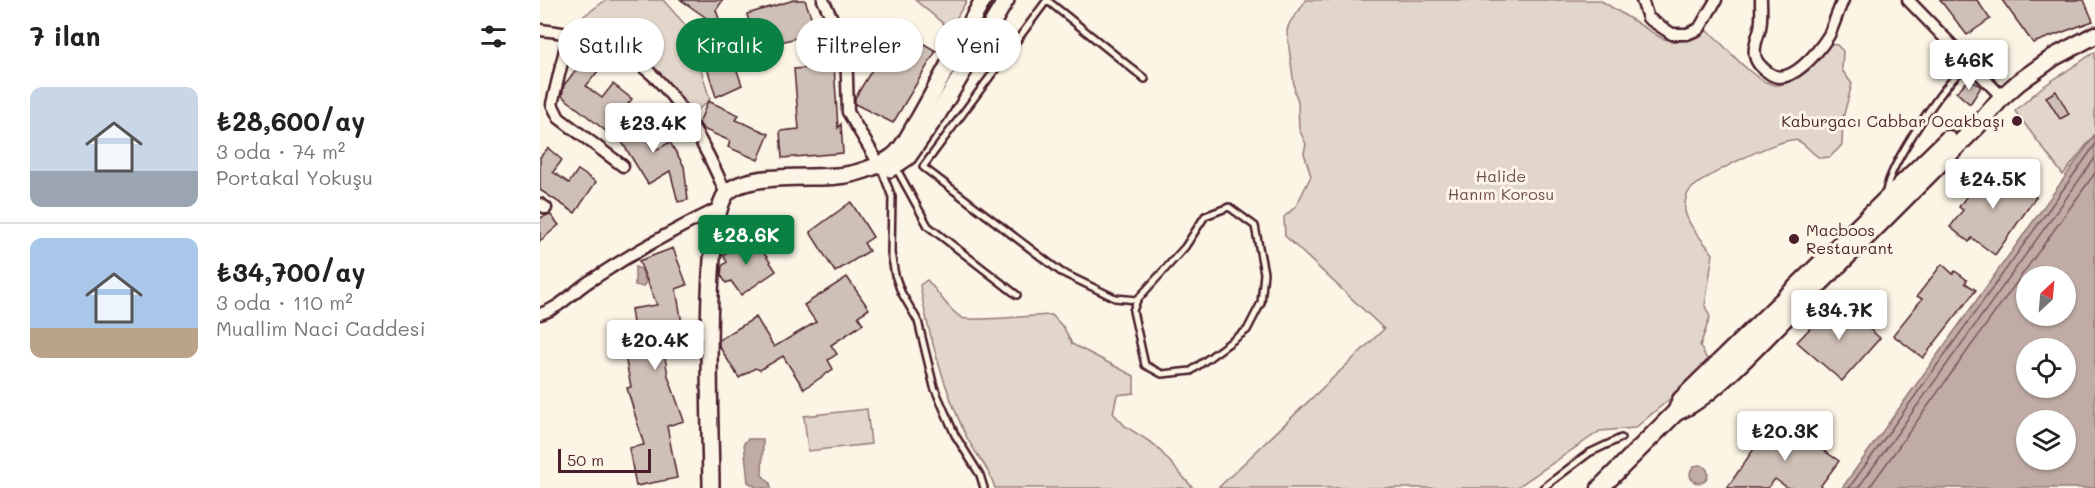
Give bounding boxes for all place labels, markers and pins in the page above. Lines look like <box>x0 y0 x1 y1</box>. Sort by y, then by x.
pin: ₺46K <box>1933 40 2005 91</box>
pin: ₺23.4K <box>604 103 702 154</box>
place label: Kaburgacı Cabbar Ocakbaşı <box>1781 110 2005 131</box>
marker: Kaburgacı Cabbar Ocakbaşı <box>2010 114 2024 128</box>
pin: ₺24.5K <box>1944 159 2042 210</box>
pin: ₺28.6K <box>697 215 795 266</box>
place label: Macboos Restaurant <box>1806 219 1894 258</box>
marker: Macboos Restaurant <box>1787 232 1801 246</box>
pin: ₺34.7K <box>1790 290 1888 341</box>
pin: ₺20.4K <box>606 320 704 371</box>
pin: ₺20.3K <box>1736 411 1834 462</box>

